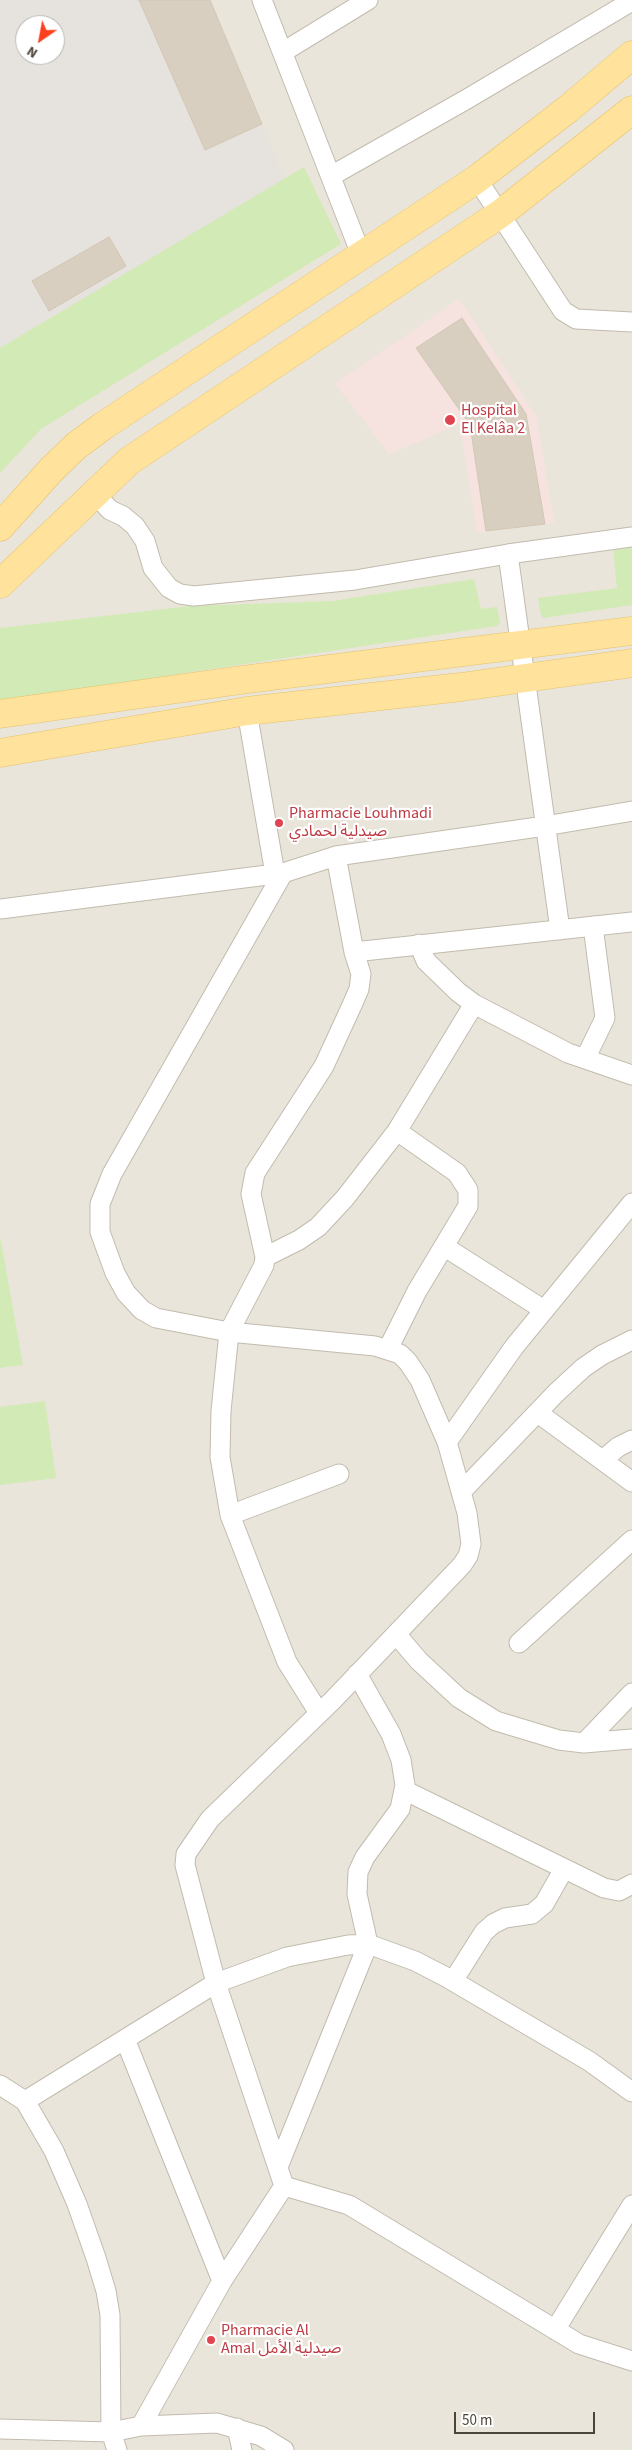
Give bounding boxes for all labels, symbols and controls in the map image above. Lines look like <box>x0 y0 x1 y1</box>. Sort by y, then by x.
north arrow <box>15 15 65 65</box>
text: N <box>23 41 42 63</box>
place label: Hospital El Kelâa 2 <box>461 401 525 439</box>
marker: Hospital El Kelâa 2 <box>443 413 457 427</box>
place label: Pharmacie Louhmadi صيدلية لحمادي <box>289 804 432 842</box>
marker: Pharmacie Louhmadi صيدلية لحمادي <box>273 817 285 829</box>
place label: Pharmacie Al Amal صيدلية الأمل <box>221 2321 342 2359</box>
marker: Pharmacie Al Amal صيدلية الأمل <box>205 2334 217 2346</box>
scale bar <box>457 2402 598 2434</box>
text: 50 m <box>462 2410 492 2431</box>

